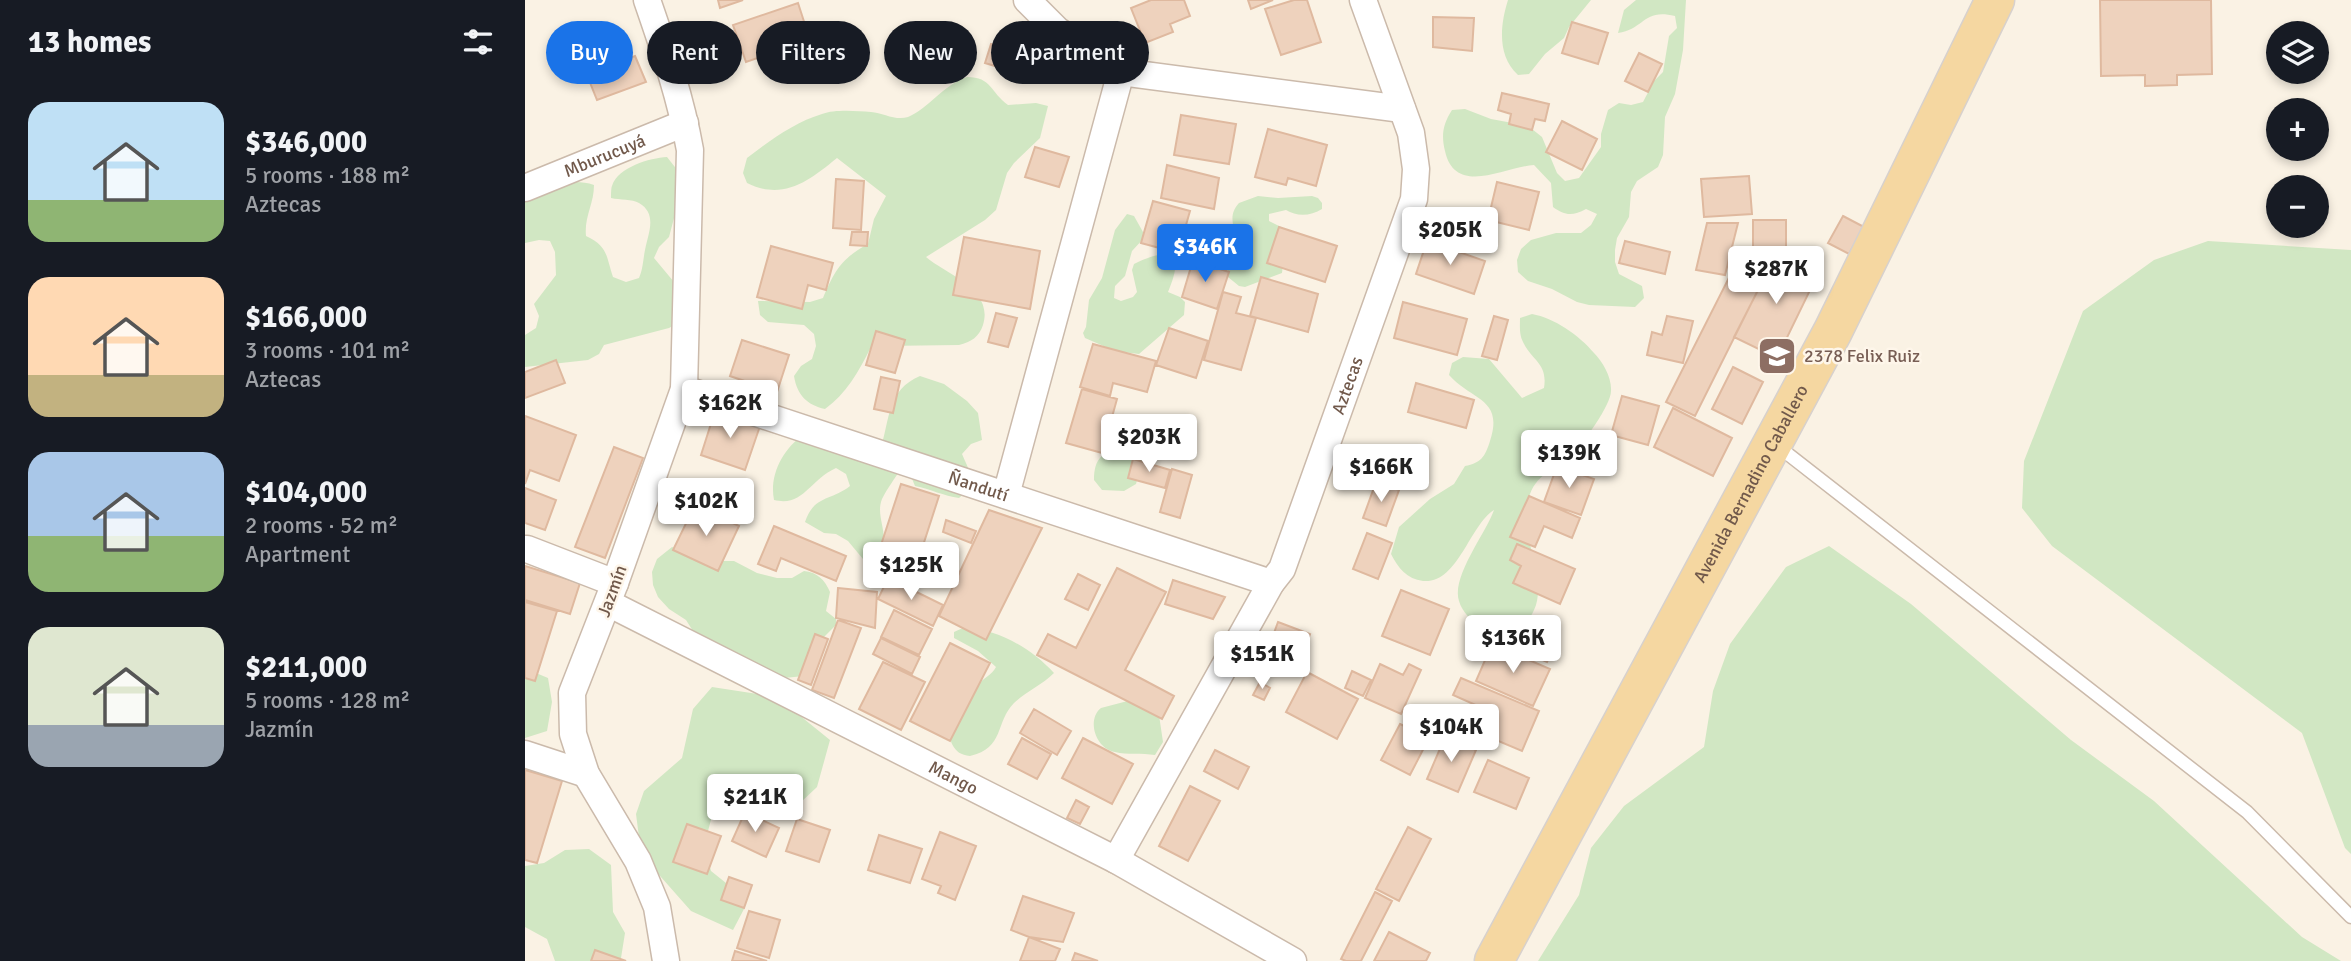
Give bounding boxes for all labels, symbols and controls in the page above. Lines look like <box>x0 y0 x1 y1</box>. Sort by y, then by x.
chip: Buy <box>546 21 633 84</box>
chip: Rent <box>647 21 742 84</box>
chip: Filters <box>756 21 870 84</box>
chip: New <box>884 21 977 84</box>
chip: Apartment <box>991 21 1149 84</box>
map controls <box>2266 21 2329 238</box>
button: layers <box>2266 21 2329 84</box>
icon: filters <box>459 23 497 61</box>
text: 13 homes <box>28 24 151 61</box>
button: + <box>2266 98 2329 161</box>
text: $346,000 <box>245 124 367 161</box>
street label: Mburucuyá <box>561 129 649 182</box>
icon: home <box>84 130 168 214</box>
text: 5 rooms · 188 m² <box>245 161 410 190</box>
button: − <box>2266 175 2329 238</box>
text: Aztecas <box>245 190 321 219</box>
pin: $205K <box>1401 208 1499 267</box>
text: $205K <box>1418 215 1482 244</box>
pin: $346K <box>1156 224 1254 284</box>
text: $346K <box>1173 232 1237 261</box>
pin: $287K <box>1727 246 1825 306</box>
text: $287K <box>1744 254 1808 283</box>
text: $166,000 <box>245 299 367 336</box>
icon: home <box>84 305 168 389</box>
school or university icon: 2378 Felix Ruiz <box>1756 335 1798 377</box>
text: 3 rooms · 101 m² <box>245 336 410 365</box>
place label: 2378 Felix Ruiz <box>1804 345 1920 367</box>
street label: Aztecas <box>1327 354 1368 417</box>
text: Aztecas <box>245 365 321 394</box>
pin: $162K <box>681 380 779 440</box>
street label: Avenida Bernadino Caballero <box>1689 381 1813 586</box>
text: $162K <box>698 388 762 417</box>
pin: $203K <box>1100 414 1198 474</box>
text: $203K <box>1117 422 1181 451</box>
pin: $139K <box>1520 430 1618 490</box>
text: $139K <box>1537 438 1601 467</box>
pin: $166K <box>1332 444 1430 504</box>
text: $166K <box>1349 452 1413 481</box>
street label: Ñandutí <box>945 466 1011 506</box>
text: $104,000 <box>245 474 367 511</box>
pin: $102K <box>657 478 755 538</box>
icon: home <box>84 480 168 564</box>
text: $102K <box>674 486 738 515</box>
text: 2 rooms · 52 m² <box>245 511 398 540</box>
text: Apartment <box>245 540 350 569</box>
pin: $125K <box>862 542 960 602</box>
text: $125K <box>879 550 943 579</box>
street label: Jazmín <box>592 562 632 620</box>
pin: $136K <box>1464 616 1562 675</box>
text: $136K <box>1481 623 1545 652</box>
pin: $151K <box>1213 632 1311 691</box>
text: $151K <box>1230 639 1294 668</box>
text: $211,000 <box>245 649 367 686</box>
icon: home <box>84 655 168 739</box>
text: 5 rooms · 128 m² <box>245 686 410 715</box>
pin: $104K <box>1402 704 1500 764</box>
text: $104K <box>1419 712 1483 741</box>
text: Jazmín <box>245 715 314 744</box>
street label: Mango <box>925 756 982 799</box>
pin: $211K <box>706 774 804 834</box>
text: $211K <box>723 782 787 811</box>

